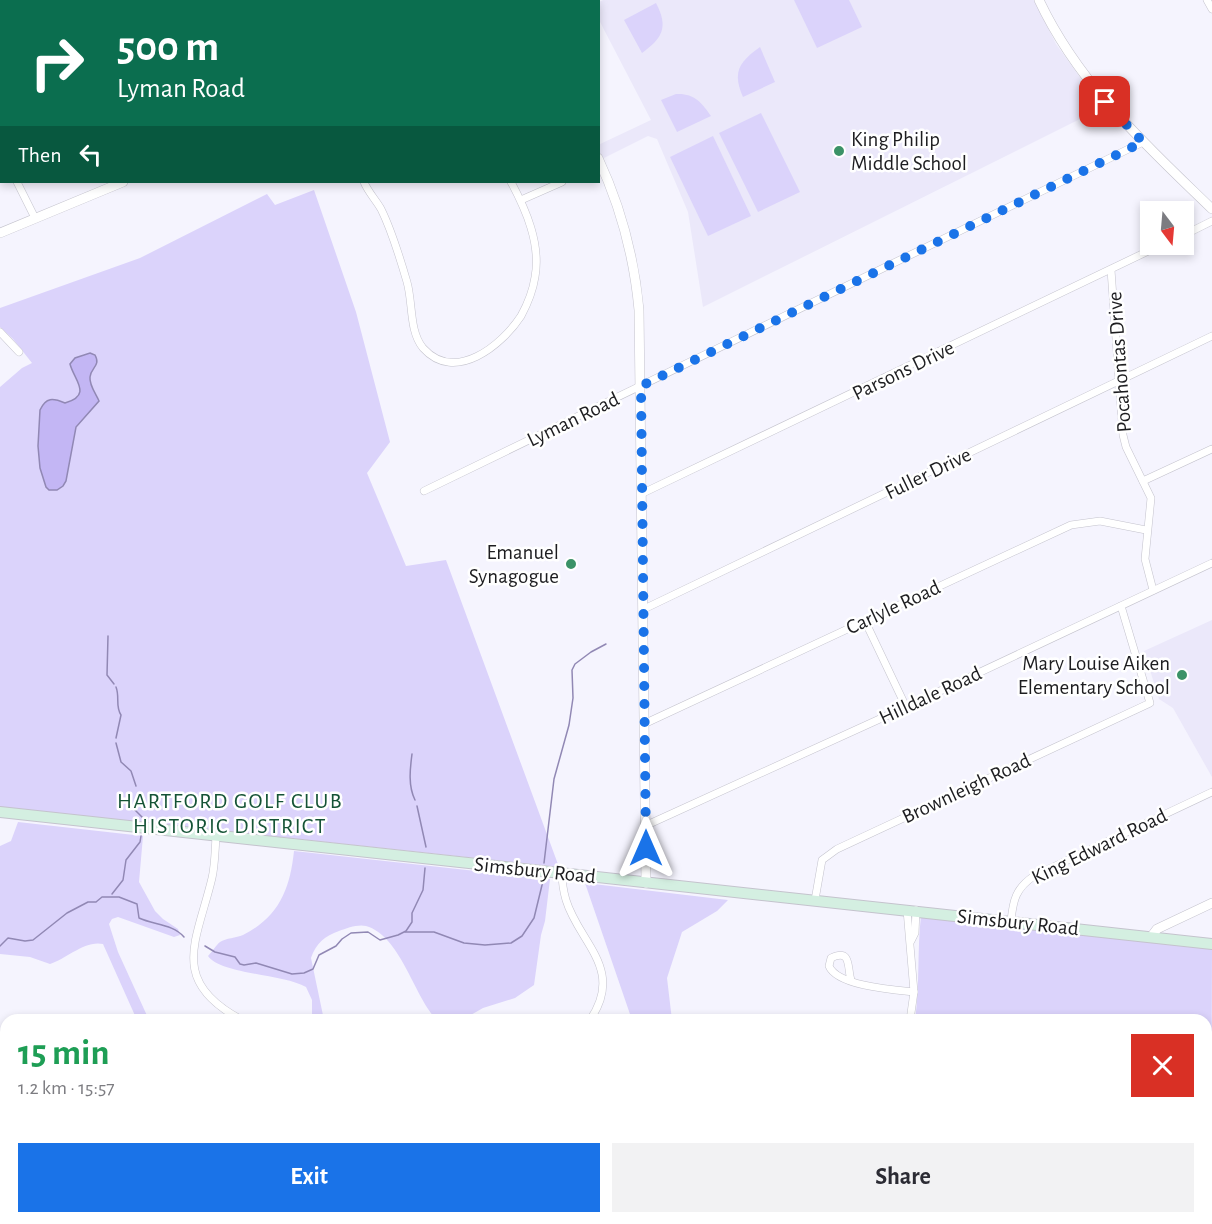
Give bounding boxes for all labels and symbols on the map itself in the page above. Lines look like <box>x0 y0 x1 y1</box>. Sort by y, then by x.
pin <box>1079 76 1130 127</box>
place label: King Philip Middle School <box>851 129 967 174</box>
marker: King Philip Middle School <box>832 144 846 158</box>
north arrow <box>1140 201 1194 255</box>
street label: Pocahontas Drive <box>1104 291 1135 433</box>
street label: Parsons Drive <box>849 337 957 404</box>
street label: Lyman Road <box>524 388 623 451</box>
street label: Fuller Drive <box>882 444 975 503</box>
place label: Emanuel Synagogue <box>469 542 559 587</box>
marker: Emanuel Synagogue <box>564 557 578 571</box>
street label: Carlyle Road <box>843 576 944 638</box>
place label: Mary Louise Aiken Elementary School <box>1018 653 1170 698</box>
street label: Hilldale Road <box>876 663 985 728</box>
marker: Mary Louise Aiken Elementary School <box>1175 668 1189 682</box>
street label: Brownleigh Road <box>899 749 1034 827</box>
district label: HARTFORD GOLF CLUB HISTORIC DISTRICT <box>117 790 343 837</box>
street label: King Edward Road <box>1028 805 1170 888</box>
position arrow <box>614 816 678 880</box>
street label: Simsbury Road <box>473 854 597 887</box>
street label: Simsbury Road <box>956 906 1080 939</box>

